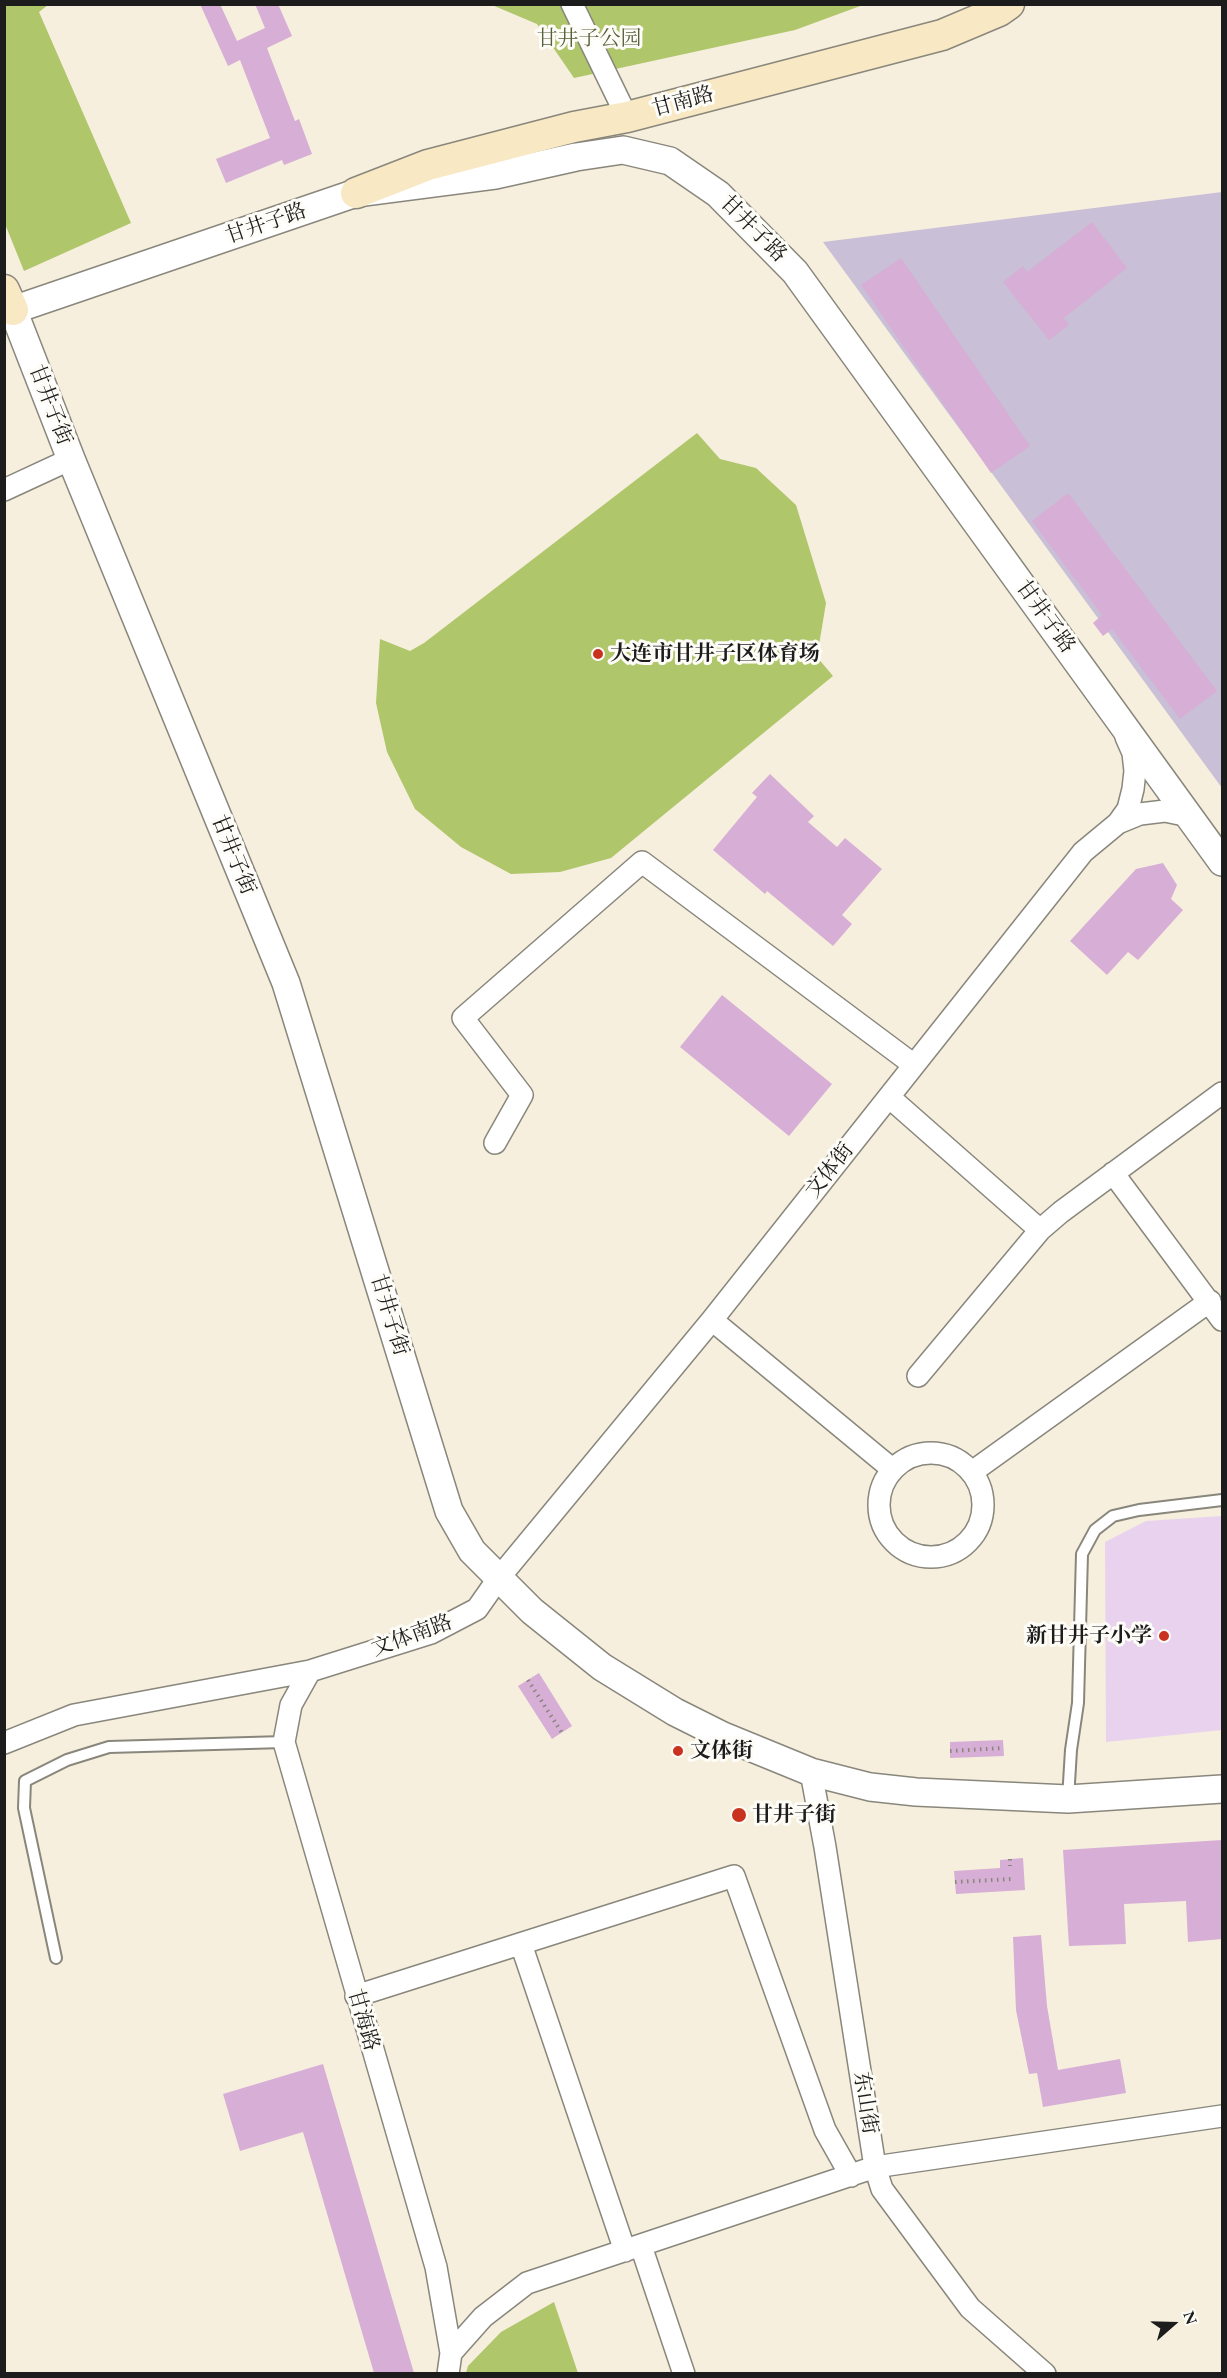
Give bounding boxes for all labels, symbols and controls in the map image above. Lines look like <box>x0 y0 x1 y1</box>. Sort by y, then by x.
park label: 甘井子公园 <box>537 26 641 52</box>
street label: 甘南路 <box>649 82 717 122</box>
street label: 甘井子路 <box>714 190 792 268</box>
street label: 甘井子路 <box>222 198 310 250</box>
street label: 甘井子街 <box>23 361 77 449</box>
street label: 甘井子路 <box>1010 576 1080 658</box>
place label: 大连市甘井子区体育场 <box>610 641 820 667</box>
marker: 大连市甘井子区体育场 <box>591 647 605 661</box>
street label: 甘井子街 <box>206 811 260 899</box>
street label: 文体街 <box>801 1138 859 1204</box>
street label: 甘井子街 <box>365 1271 413 1359</box>
street label: 文体南路 <box>368 1610 456 1662</box>
place label: 新甘井子小学 <box>1026 1623 1152 1649</box>
marker: 新甘井子小学 <box>1157 1629 1171 1643</box>
place label: 文体街 <box>690 1738 753 1764</box>
marker: 文体街 <box>671 1744 685 1758</box>
place label: 甘井子街 <box>752 1802 836 1828</box>
marker: 甘井子街 <box>730 1806 748 1824</box>
street label: 甘海路 <box>342 1986 384 2054</box>
street label: 东山街 <box>848 2070 882 2136</box>
north arrow <box>1143 2294 1203 2354</box>
text: N <box>1178 2308 1202 2327</box>

